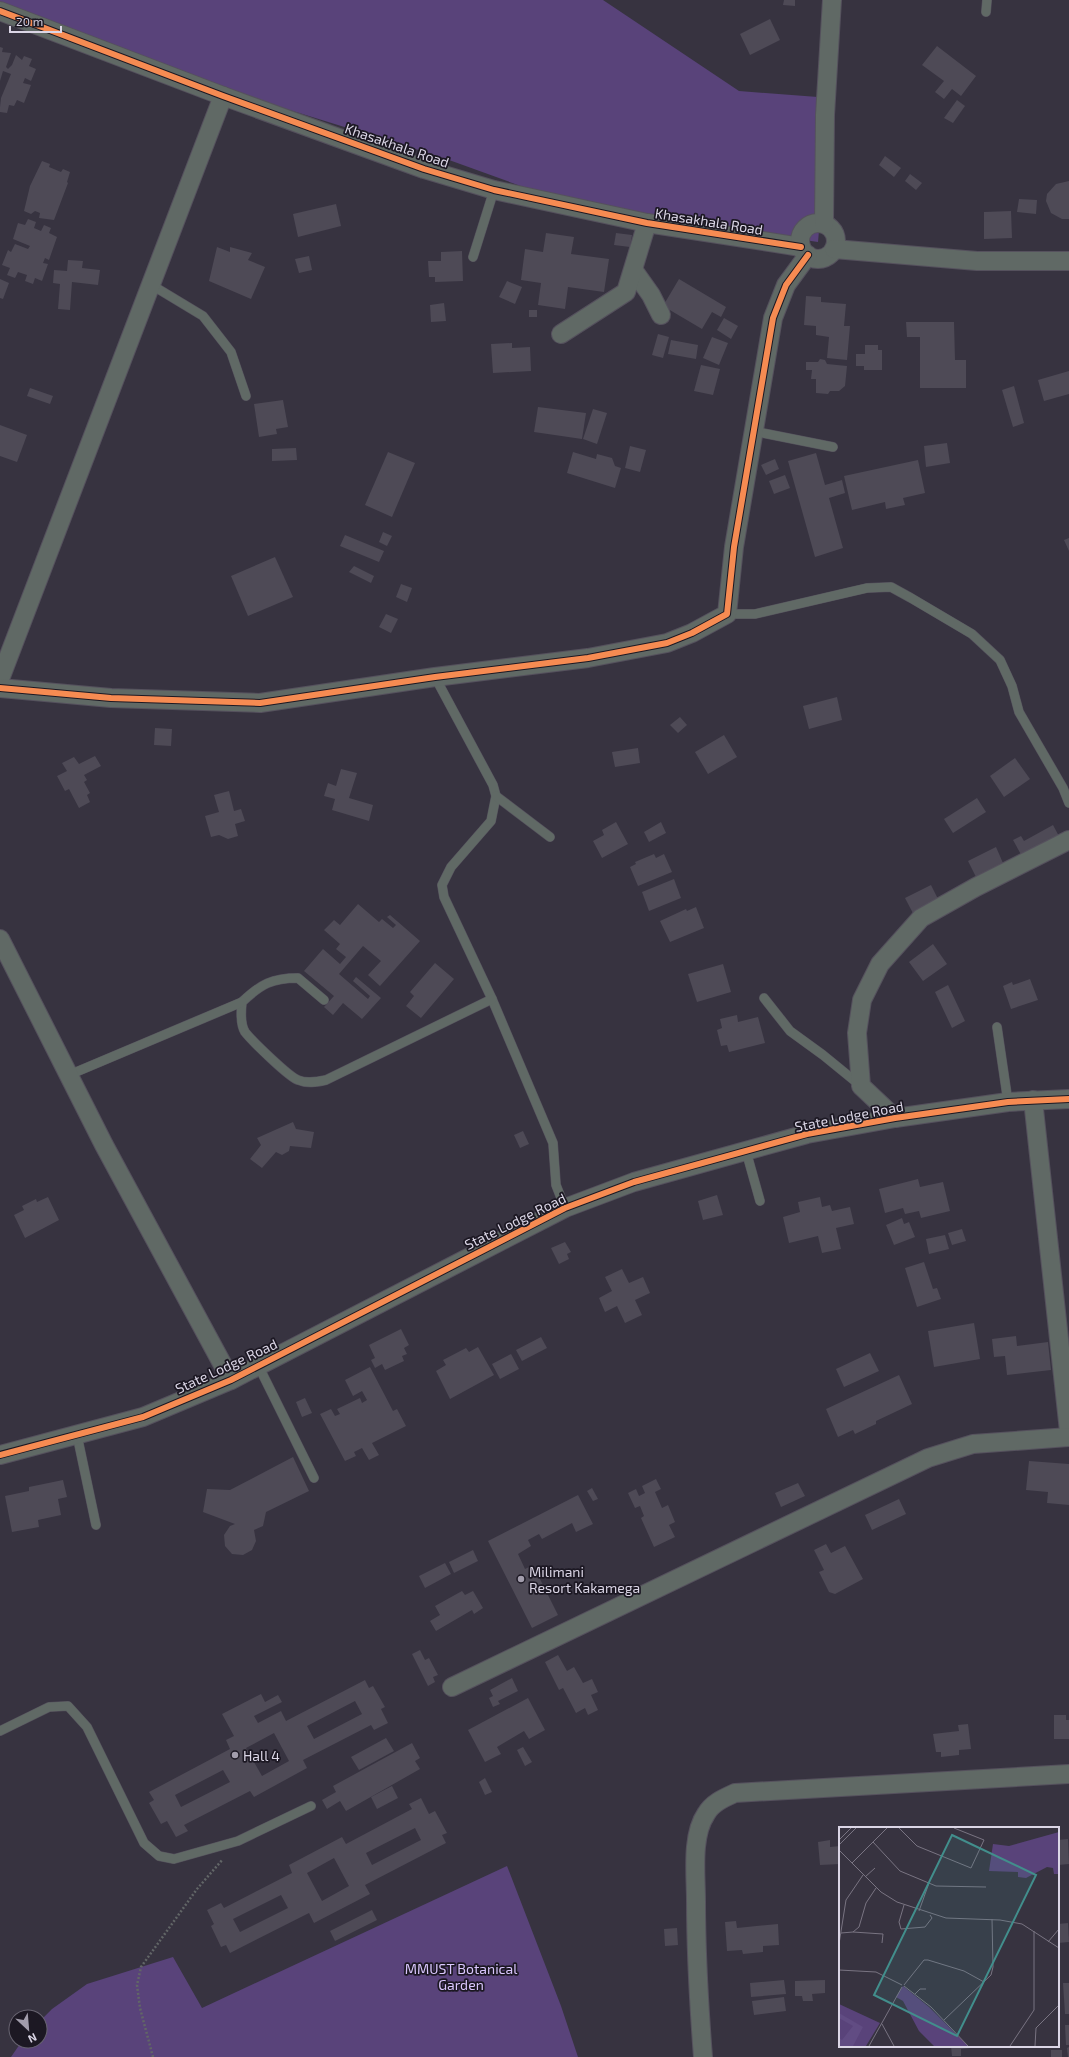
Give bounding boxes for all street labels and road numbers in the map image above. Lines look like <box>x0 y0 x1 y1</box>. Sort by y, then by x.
street label: Khasakhala Road <box>343 119 451 171</box>
street label: Khasakhala Road <box>654 204 764 238</box>
street label: State Lodge Road <box>793 1097 905 1135</box>
street label: State Lodge Road <box>462 1189 568 1253</box>
street label: State Lodge Road <box>172 1335 280 1397</box>

